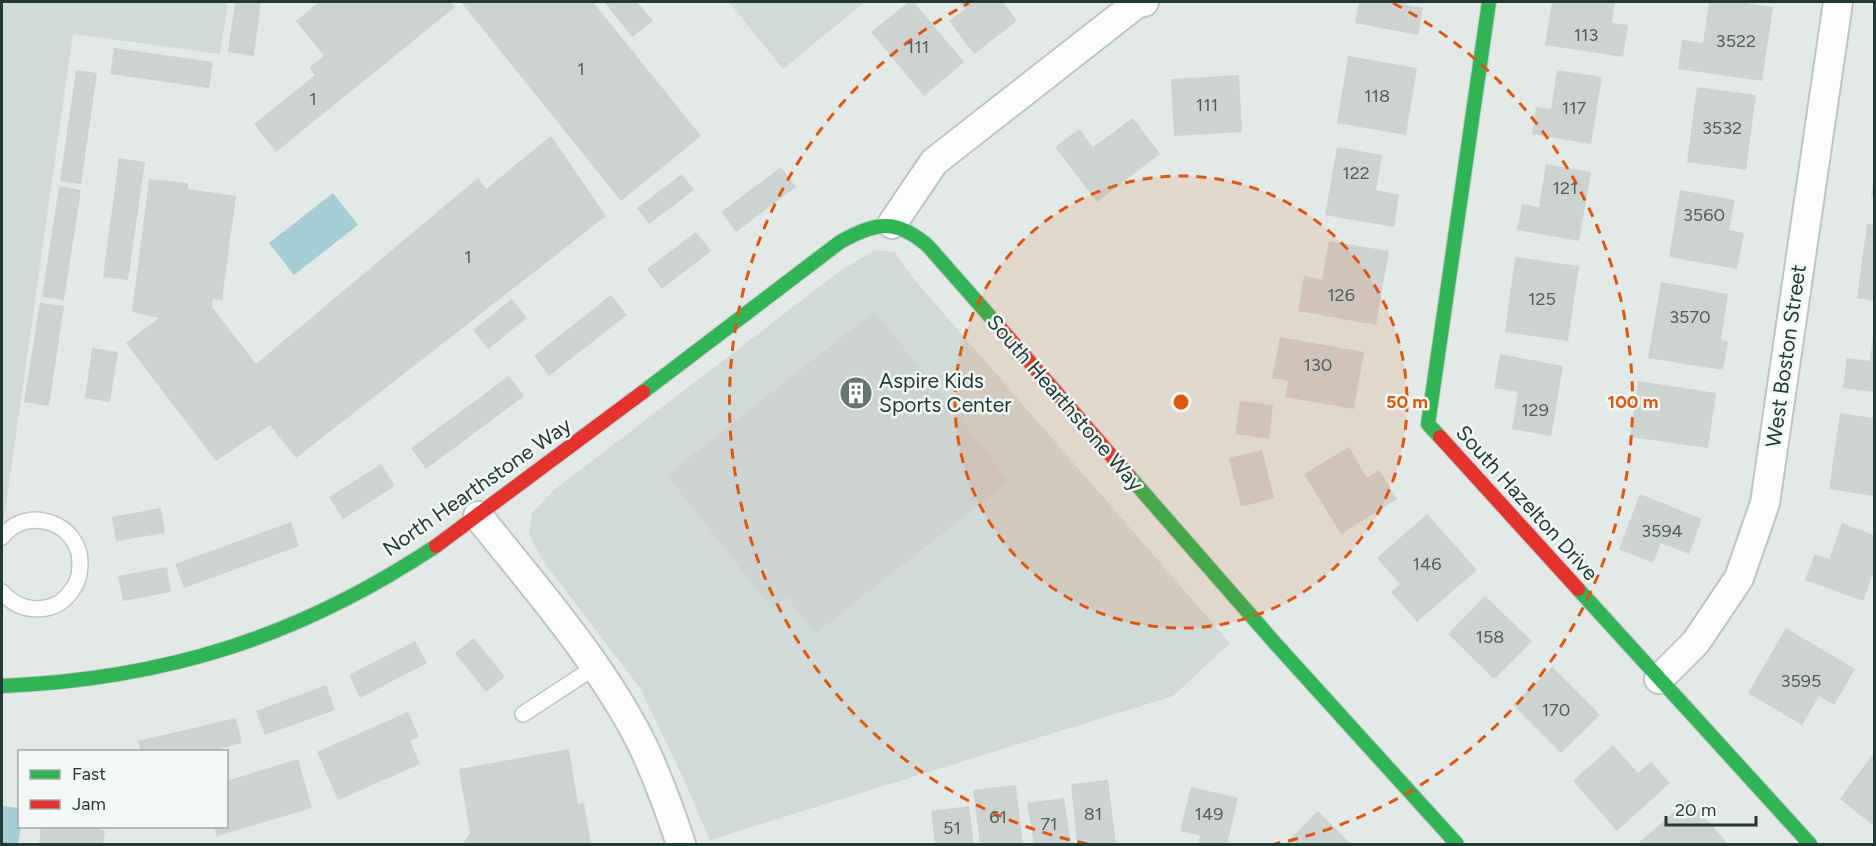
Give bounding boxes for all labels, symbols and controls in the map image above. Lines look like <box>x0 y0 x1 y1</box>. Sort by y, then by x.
house number: 113 <box>1574 24 1598 46</box>
house number: 3522 <box>1716 30 1756 52</box>
house number: 111 <box>907 36 929 58</box>
house number: 1 <box>577 58 585 80</box>
house number: 118 <box>1364 85 1390 107</box>
house number: 1 <box>309 88 317 110</box>
house number: 111 <box>1196 94 1218 116</box>
house number: 117 <box>1562 97 1587 119</box>
house number: 3532 <box>1702 117 1742 139</box>
house number: 122 <box>1342 162 1370 184</box>
house number: 121 <box>1553 177 1577 199</box>
house number: 3560 <box>1683 204 1725 226</box>
house number: 1 <box>464 246 472 268</box>
street label: West Boston Street <box>1760 263 1811 449</box>
house number: 126 <box>1327 284 1355 306</box>
house number: 125 <box>1528 288 1556 310</box>
house number: 3570 <box>1669 306 1711 328</box>
street label: South Hearthstone Way <box>982 309 1149 496</box>
house number: 130 <box>1304 354 1332 376</box>
place label: Aspire Kids Sports Center <box>879 368 1011 417</box>
building icon: Aspire Kids Sports Center <box>838 375 874 411</box>
text: 50 m <box>1386 391 1428 413</box>
text: 100 m <box>1608 391 1658 413</box>
centre of rings <box>1171 392 1191 412</box>
house number: 129 <box>1521 399 1549 421</box>
street label: North Hearthstone Way <box>378 412 576 561</box>
street label: South Hazelton Drive <box>1451 420 1604 585</box>
house number: 3594 <box>1641 520 1683 542</box>
house number: 146 <box>1413 553 1441 575</box>
house number: 158 <box>1476 626 1504 648</box>
house number: 3595 <box>1781 670 1821 692</box>
house number: 170 <box>1542 699 1570 721</box>
legend <box>18 750 228 828</box>
text: Fast <box>72 763 106 785</box>
scale bar <box>1666 789 1756 827</box>
text: Jam <box>72 793 106 815</box>
text: 20 m <box>1675 799 1716 821</box>
house number: 81 <box>1084 803 1102 825</box>
house number: 149 <box>1195 803 1223 825</box>
house number: 61 <box>989 806 1007 828</box>
house number: 71 <box>1040 813 1058 835</box>
house number: 51 <box>943 817 961 839</box>

